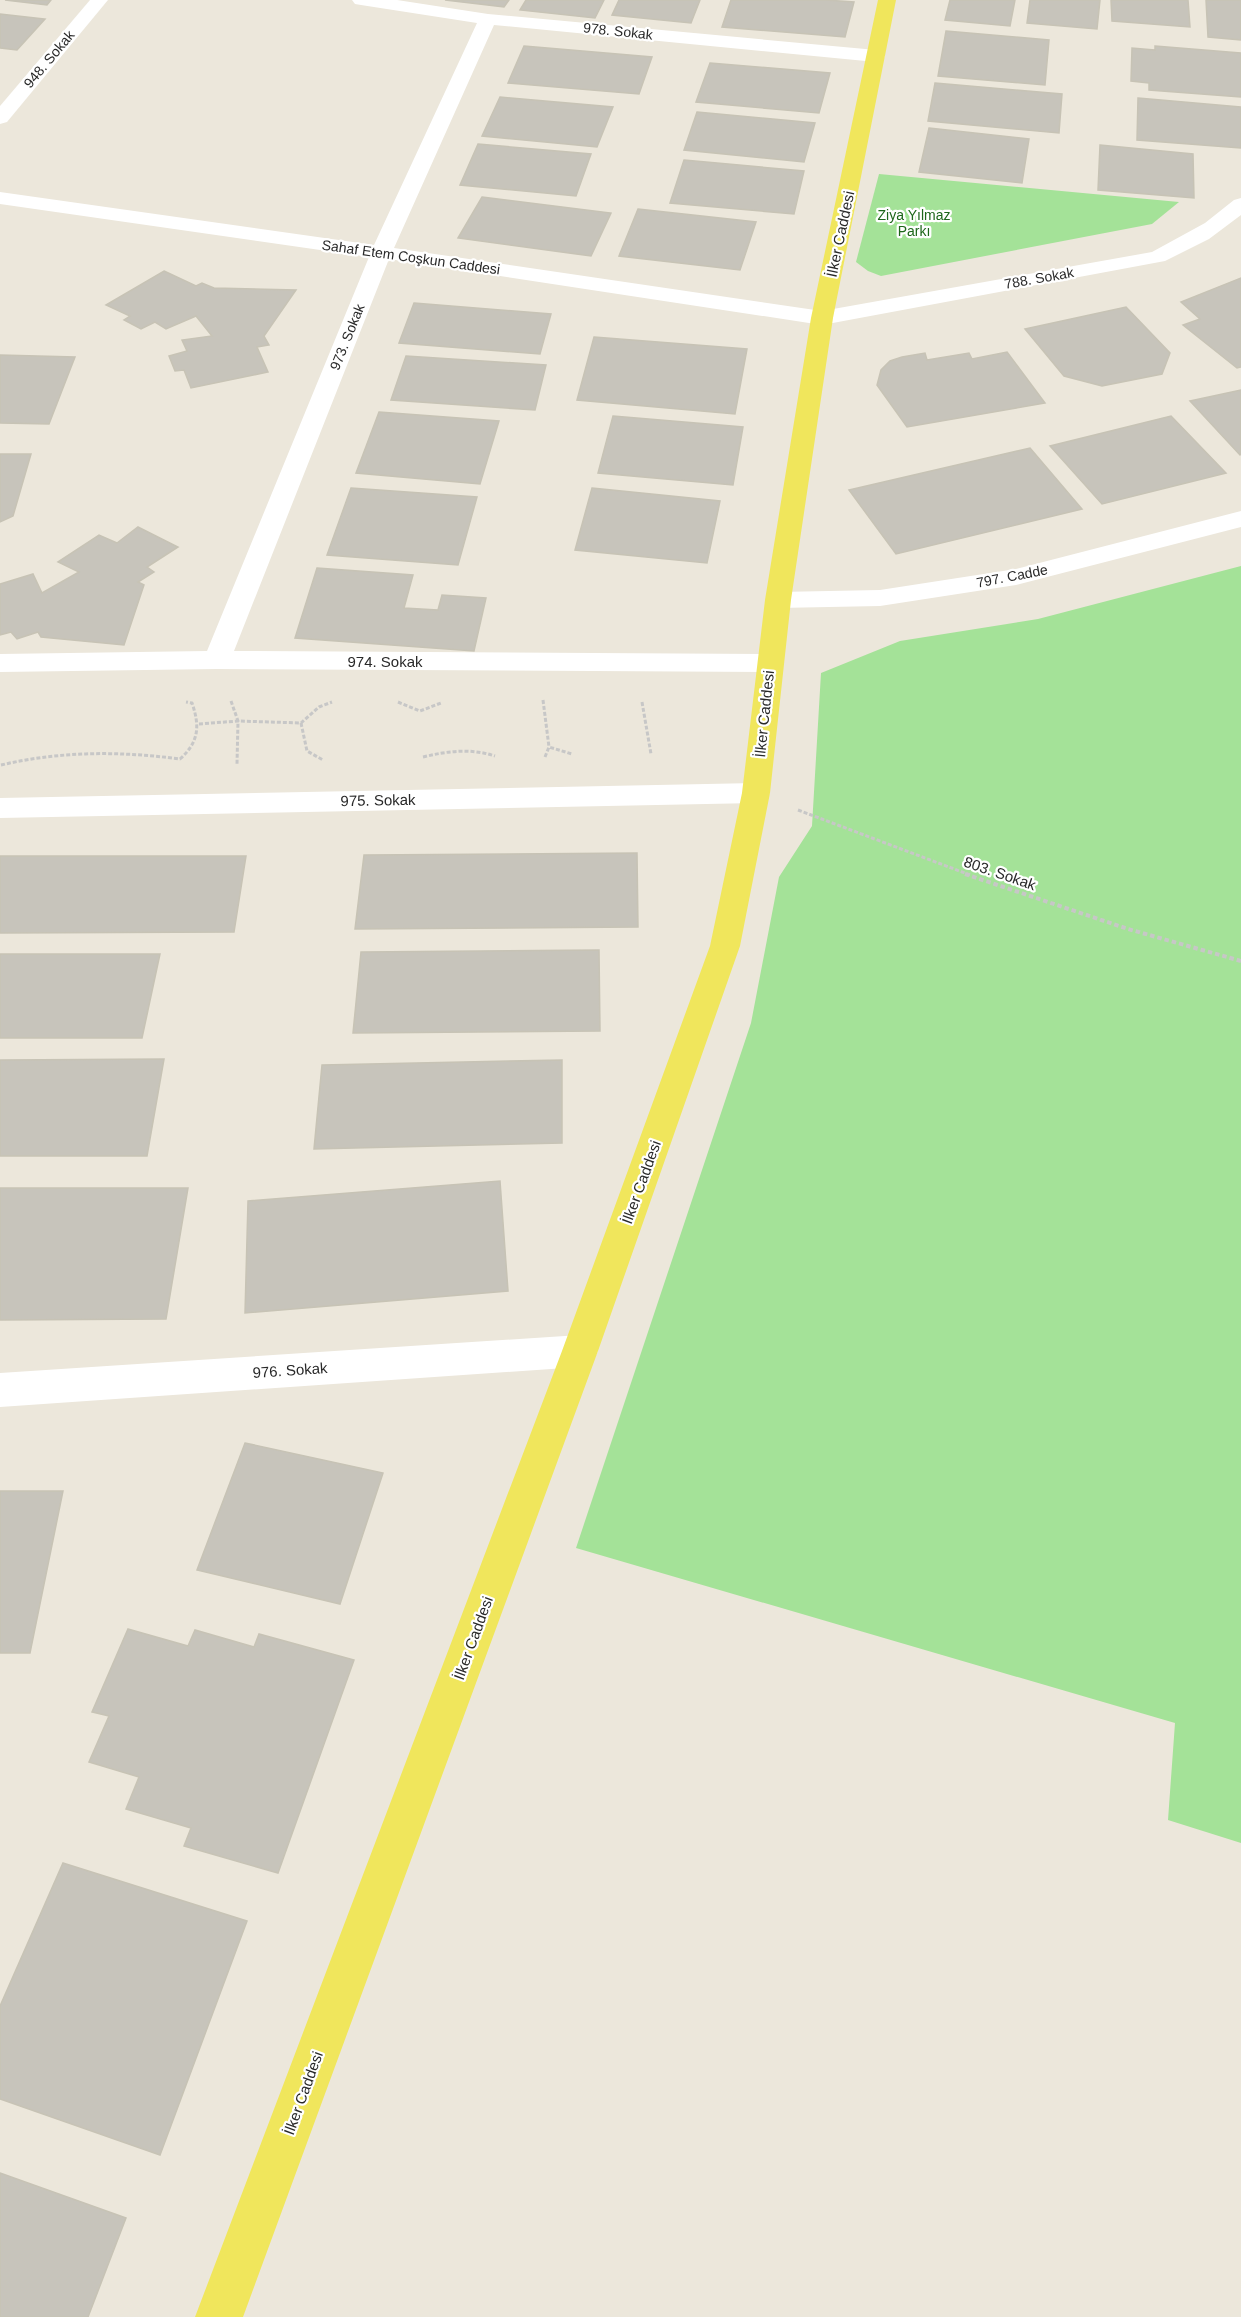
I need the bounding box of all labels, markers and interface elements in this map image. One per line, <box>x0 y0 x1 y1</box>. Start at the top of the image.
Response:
street label: 978. Sokak <box>582 19 655 43</box>
street label: 948. Sokak <box>20 26 78 91</box>
street label: İlker Caddesi <box>823 189 857 279</box>
park label: Ziya Yılmaz Parkı <box>878 207 950 239</box>
street label: Sahaf Etem Coşkun Caddesi <box>321 237 501 277</box>
street label: 788. Sokak <box>1003 264 1076 292</box>
street label: 973. Sokak <box>326 301 368 372</box>
street label: 797. Cadde <box>975 561 1049 591</box>
street label: 974. Sokak <box>347 653 423 670</box>
street label: İlker Caddesi <box>751 670 777 758</box>
street label: 975. Sokak <box>340 791 416 809</box>
street label: 803. Sokak <box>962 853 1039 893</box>
street label: İlker Caddesi <box>618 1138 664 1226</box>
street label: 976. Sokak <box>252 1359 329 1381</box>
street label: İlker Caddesi <box>450 1594 496 1682</box>
street label: İlker Caddesi <box>280 2049 326 2137</box>

